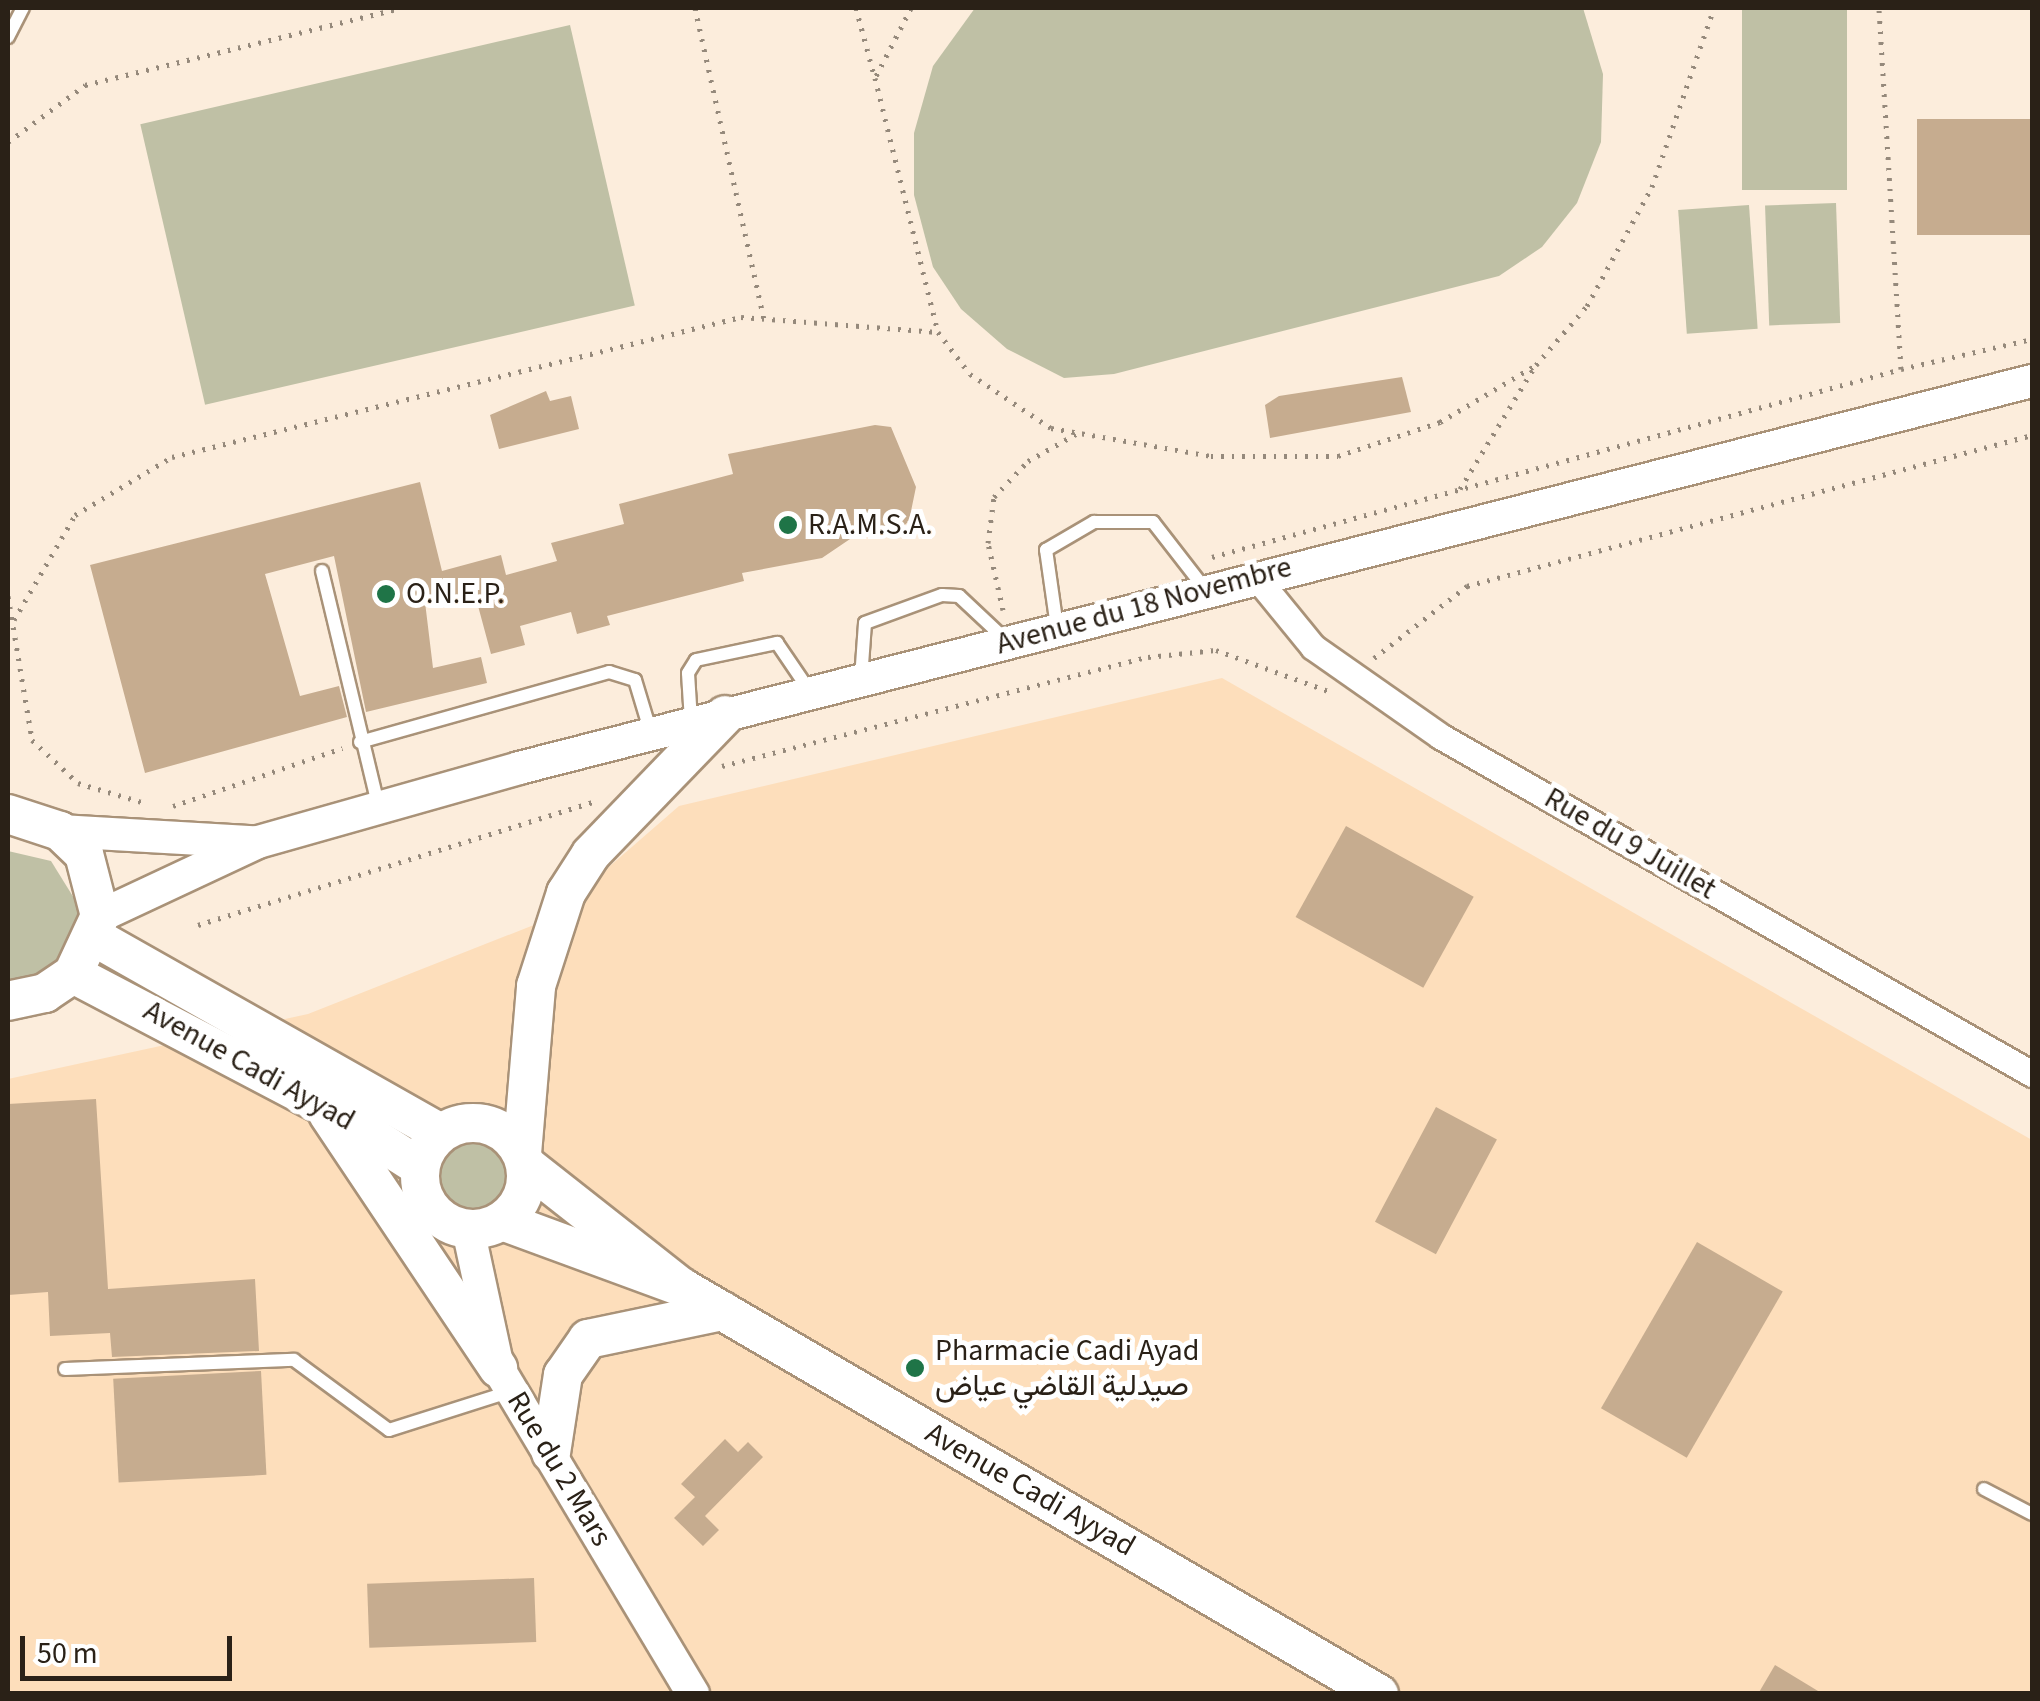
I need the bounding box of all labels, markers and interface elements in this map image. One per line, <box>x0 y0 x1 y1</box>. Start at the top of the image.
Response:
place label: R.A.M.S.A. <box>808 507 933 543</box>
marker: R.A.M.S.A. <box>777 514 799 536</box>
street label: Avenue du 18 Novembre <box>993 549 1295 663</box>
place label: O.N.E.P. <box>406 576 505 612</box>
marker: O.N.E.P. <box>375 583 397 605</box>
street label: Rue du 9 Juillet <box>1538 780 1722 908</box>
street label: Avenue Cadi Ayyad <box>137 993 361 1139</box>
place label: Pharmacie Cadi Ayad صيدلية القاضي عياض <box>935 1333 1199 1404</box>
marker: Pharmacie Cadi Ayad صيدلية القاضي عياض <box>904 1357 926 1379</box>
street label: Rue du 2 Mars <box>499 1385 619 1553</box>
street label: Avenue Cadi Ayyad <box>919 1415 1141 1565</box>
scale bar <box>25 1616 238 1678</box>
text: 50 m <box>37 1632 98 1675</box>

